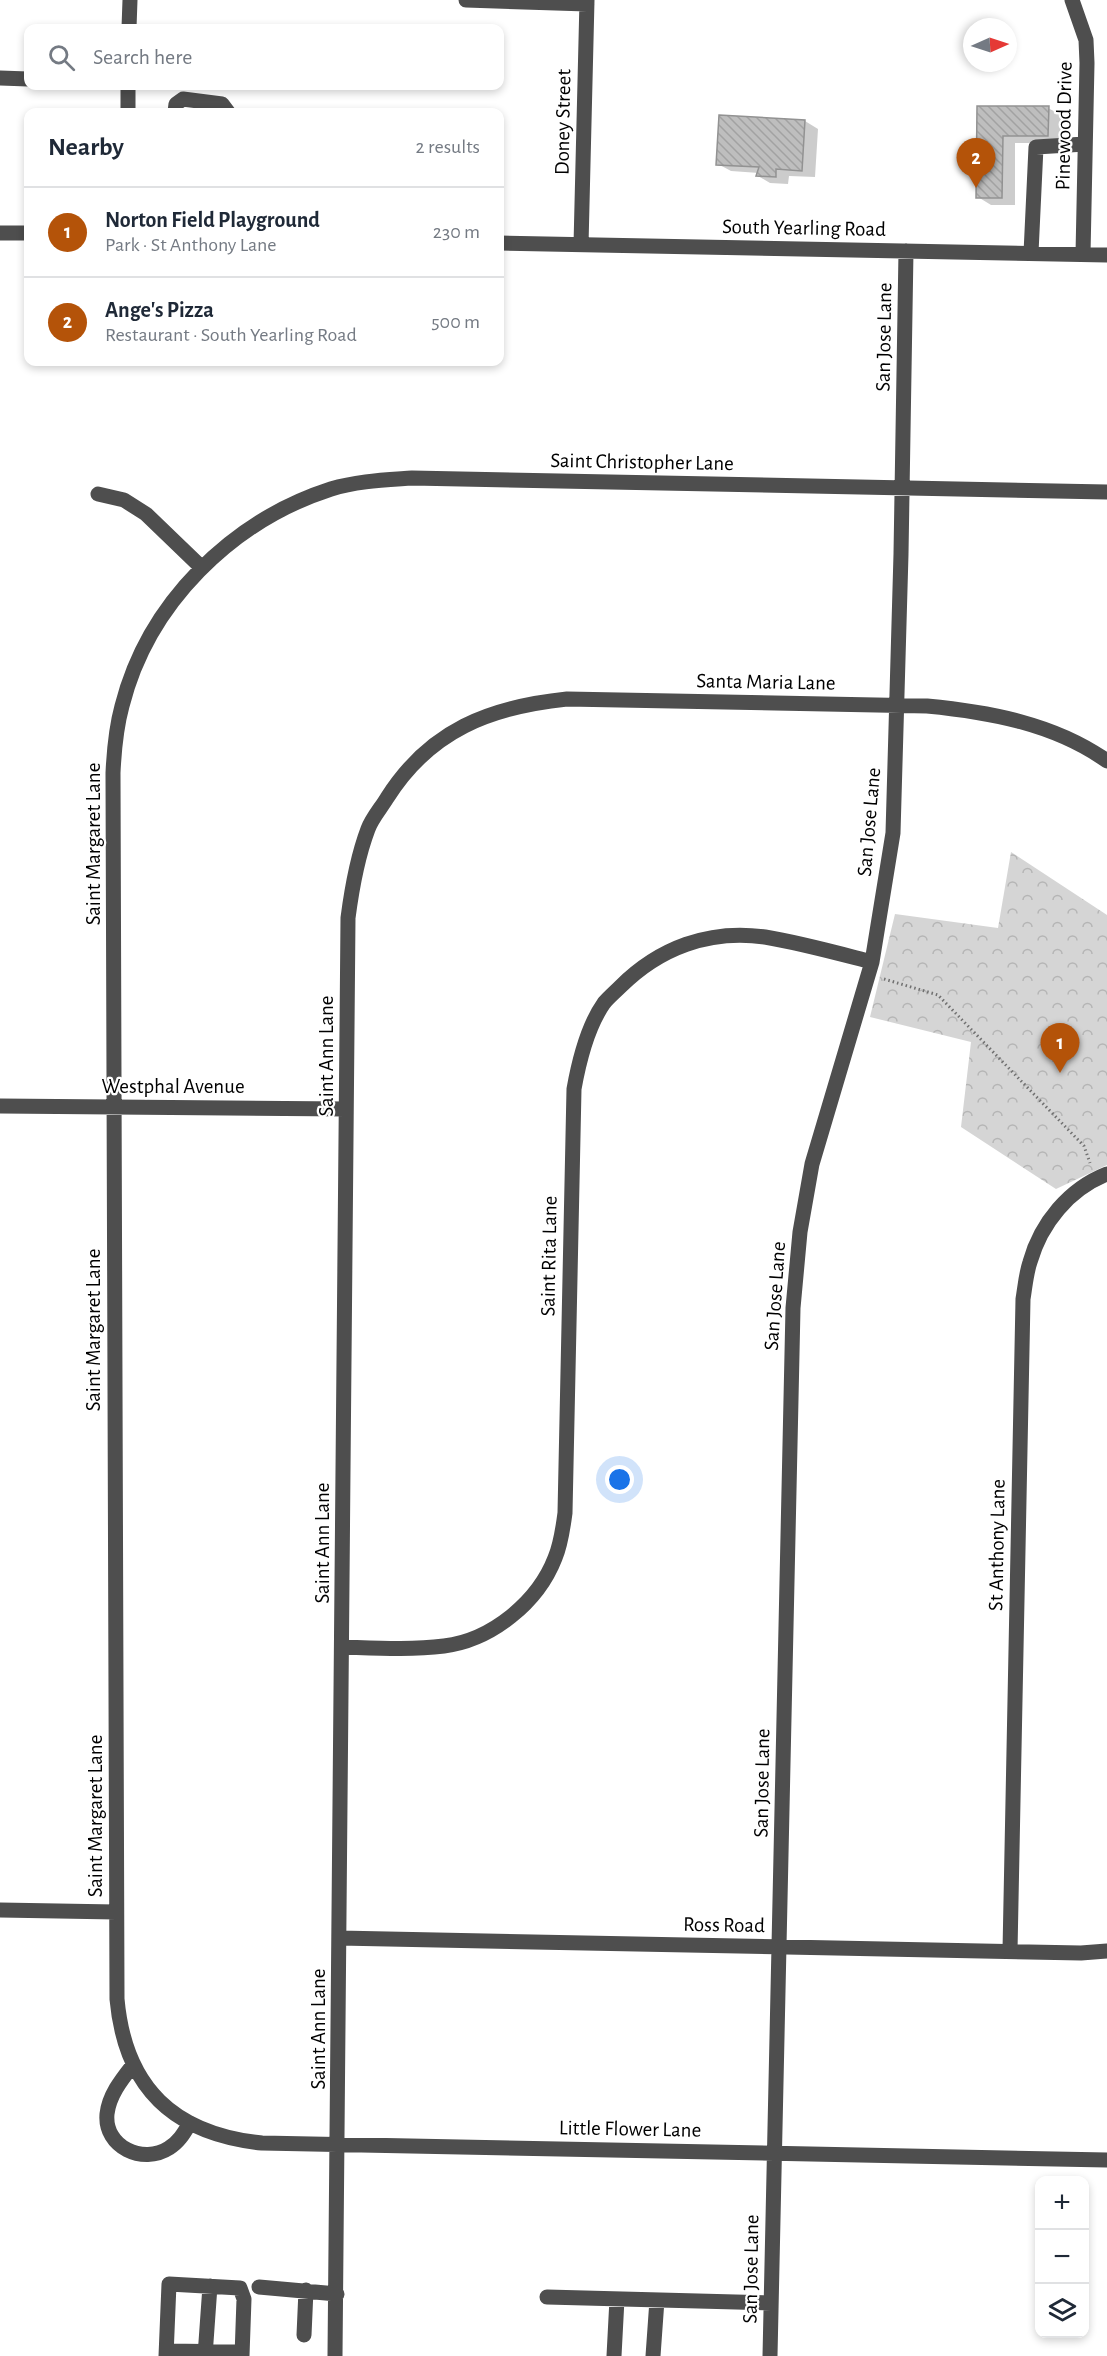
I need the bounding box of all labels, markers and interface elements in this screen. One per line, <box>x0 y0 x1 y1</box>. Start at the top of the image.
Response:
north arrow <box>963 18 1017 72</box>
search box <box>24 24 504 90</box>
icon: search <box>45 41 78 74</box>
text: Search here <box>93 46 192 68</box>
street label: Pinewood Drive <box>1052 61 1076 191</box>
street label: Doney Street <box>552 69 574 175</box>
text: Nearby <box>48 134 124 160</box>
text: 2 results <box>416 137 480 157</box>
pin: 2 <box>956 138 996 188</box>
text: Norton Field Playground <box>105 209 320 231</box>
street label: South Yearling Road <box>722 216 886 240</box>
text: 1 <box>64 222 71 242</box>
text: 230 m <box>433 222 480 242</box>
text: Park · St Anthony Lane <box>105 235 277 255</box>
street label: San Jose Lane <box>873 282 895 392</box>
text: Ange's Pizza <box>105 299 214 321</box>
text: 2 <box>63 312 72 332</box>
text: 500 m <box>431 312 480 332</box>
text: Restaurant · South Yearling Road <box>105 325 357 345</box>
street label: Saint Christopher Lane <box>550 450 734 474</box>
street label: Santa Maria Lane <box>696 670 836 694</box>
street label: Saint Margaret Lane <box>83 763 104 925</box>
street label: San Jose Lane <box>854 767 884 877</box>
street label: Saint Ann Lane <box>316 996 337 1116</box>
pin: 1 <box>1040 1024 1080 1073</box>
street label: Westphal Avenue <box>101 1076 245 1097</box>
street label: Saint Rita Lane <box>537 1196 561 1316</box>
street label: San Jose Lane <box>761 1241 789 1351</box>
street label: Saint Margaret Lane <box>83 1249 104 1411</box>
your location <box>605 1465 634 1494</box>
street label: St Anthony Lane <box>985 1479 1009 1611</box>
street label: Saint Ann Lane <box>312 1483 333 1603</box>
street label: San Jose Lane <box>751 1728 773 1838</box>
street label: Saint Margaret Lane <box>85 1735 106 1897</box>
street label: Ross Road <box>683 1914 765 1936</box>
street label: Saint Ann Lane <box>308 1969 329 2089</box>
street label: Little Flower Lane <box>559 2117 701 2141</box>
map controls <box>1035 2176 1089 2338</box>
button: + <box>1035 2176 1089 2230</box>
street label: San Jose Lane <box>740 2214 762 2324</box>
button: − <box>1035 2230 1089 2284</box>
button: layers <box>1035 2284 1089 2338</box>

